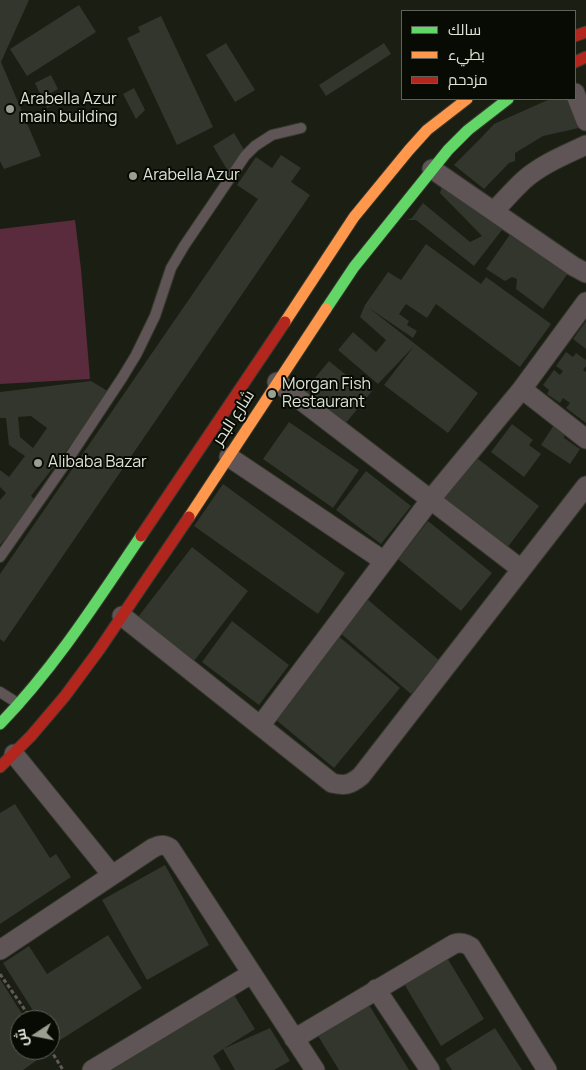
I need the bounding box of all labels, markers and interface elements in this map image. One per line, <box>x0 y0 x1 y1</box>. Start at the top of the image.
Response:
legend <box>401 10 576 100</box>
text: سالك <box>448 19 481 40</box>
text: بطيء <box>448 44 485 65</box>
text: مزدحم <box>448 69 488 90</box>
place label: Arabella Azur main building <box>20 90 118 128</box>
marker: Arabella Azur main building <box>4 103 16 115</box>
place label: Arabella Azur <box>143 166 240 186</box>
marker: Arabella Azur <box>127 170 139 182</box>
place label: Morgan Fish Restaurant <box>282 375 371 413</box>
street label: شارع البحر <box>209 387 259 449</box>
marker: Morgan Fish Restaurant <box>266 388 278 400</box>
place label: Alibaba Bazar <box>48 453 147 473</box>
marker: Alibaba Bazar <box>32 457 44 469</box>
north arrow <box>10 1010 60 1060</box>
text: ش <box>10 1027 32 1048</box>

